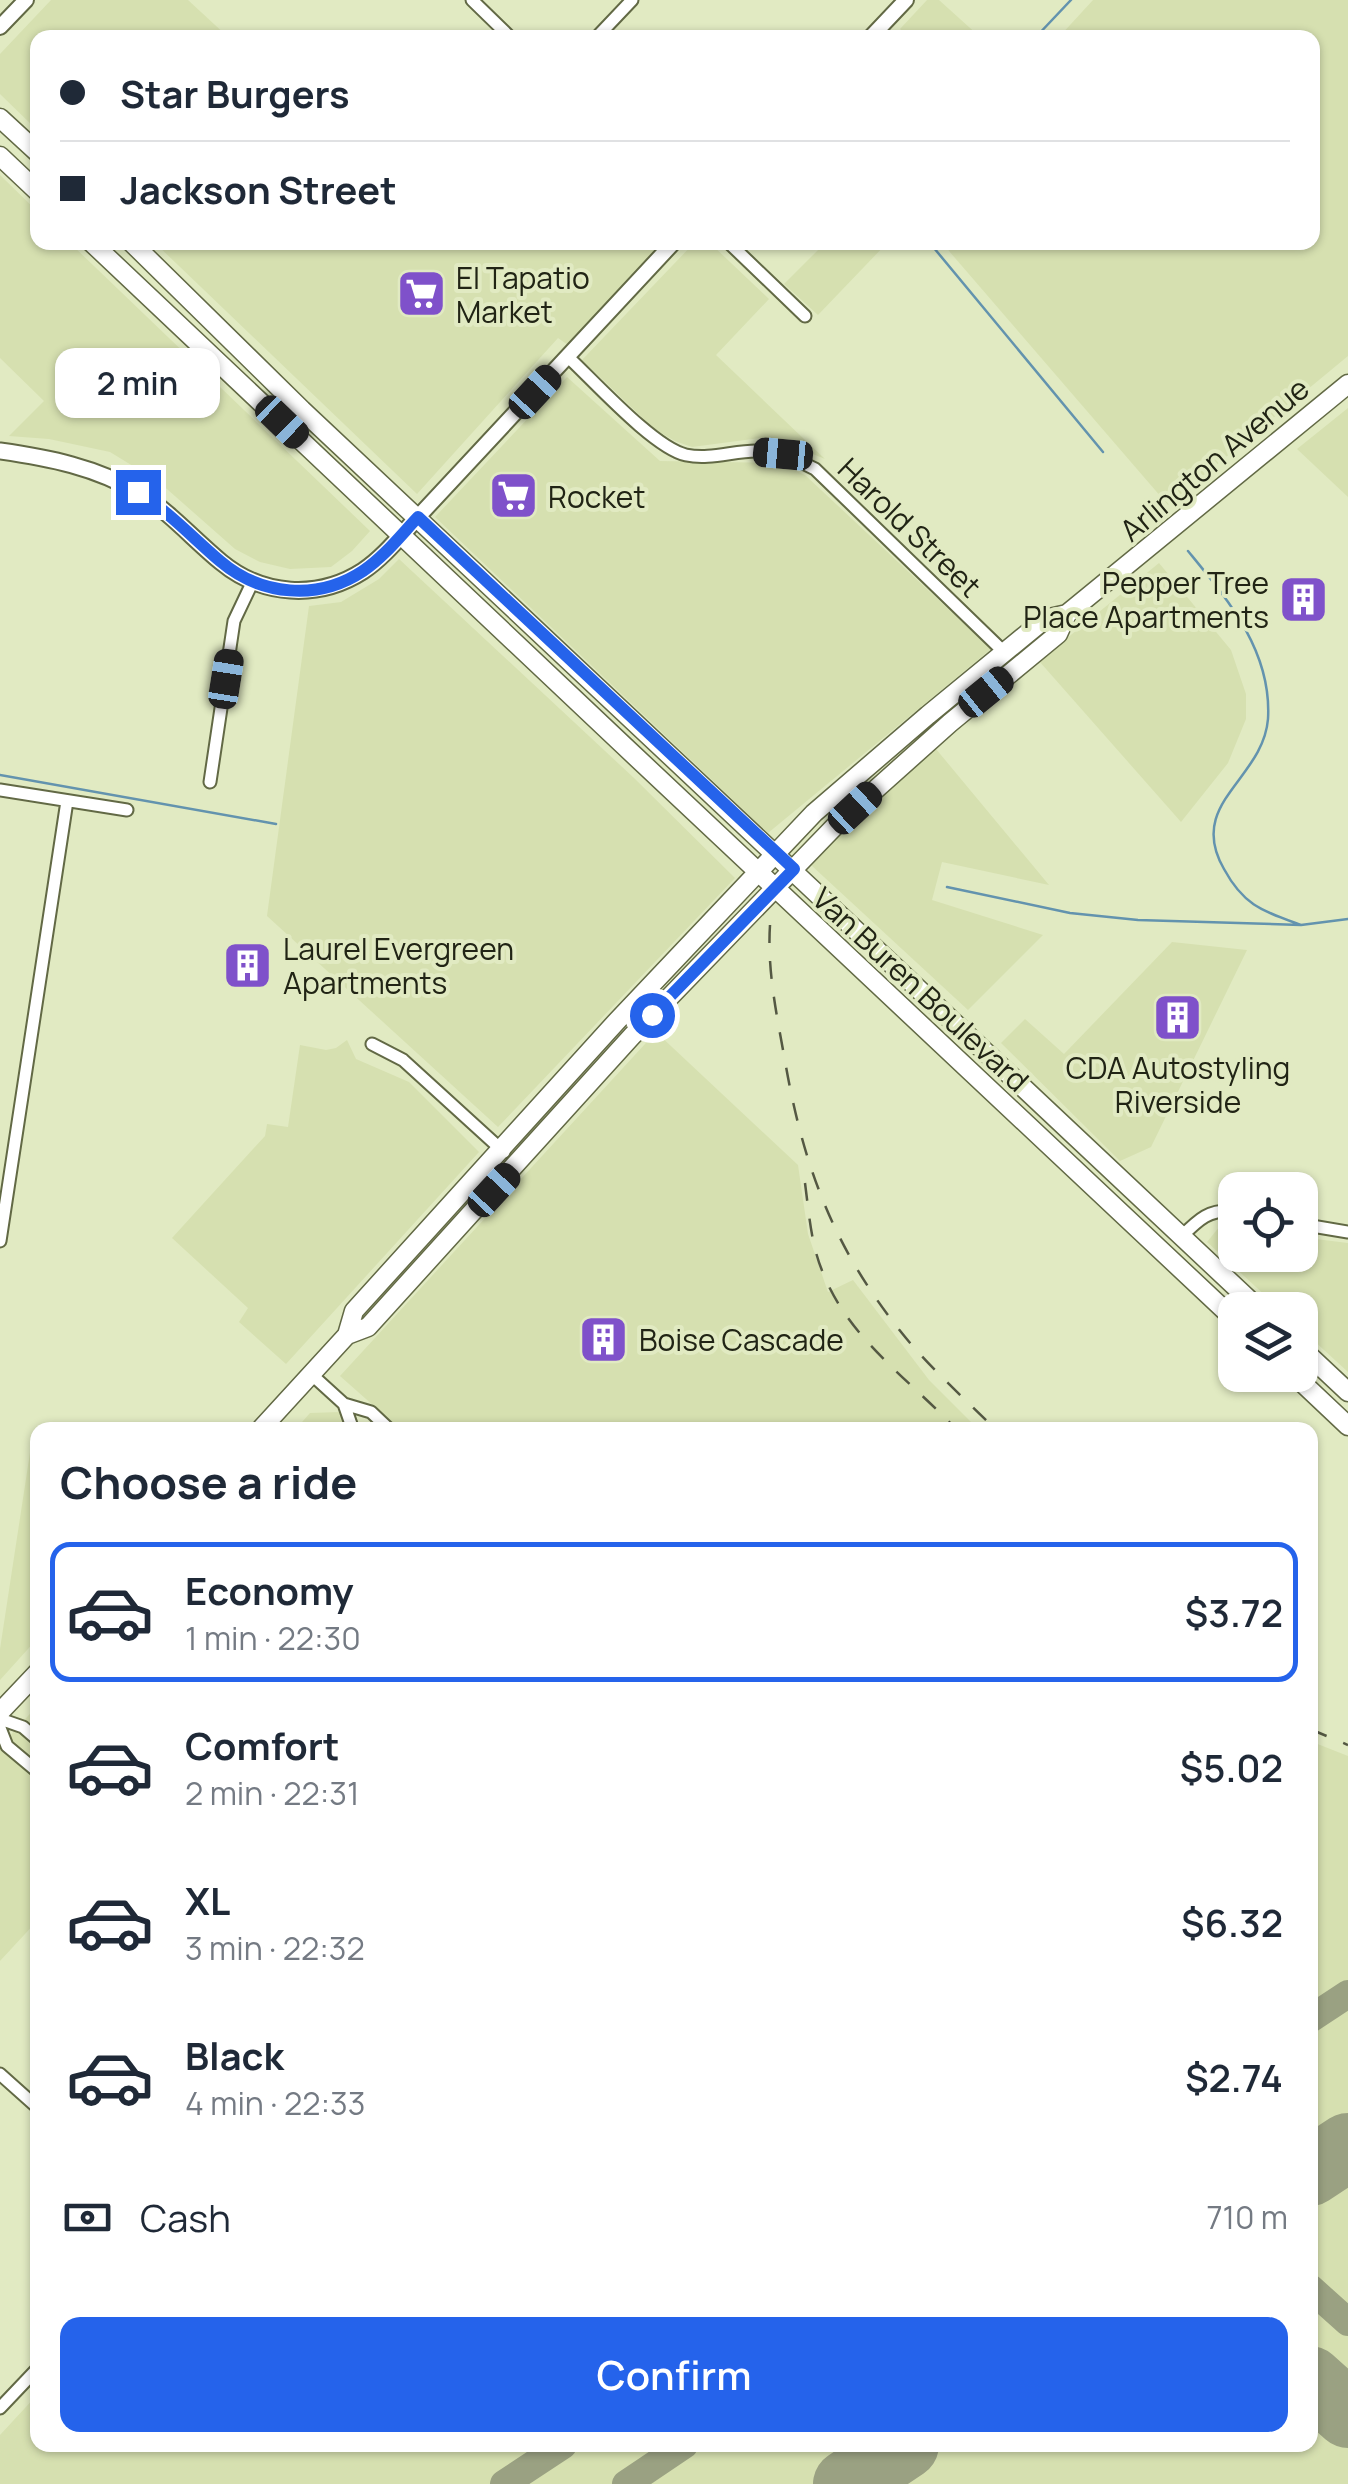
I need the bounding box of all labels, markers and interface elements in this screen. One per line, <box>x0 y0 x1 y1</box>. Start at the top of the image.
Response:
text: Star Burgers <box>120 67 350 119</box>
text: Jackson Street <box>120 163 397 215</box>
place label: El Tapatio Market <box>456 257 590 332</box>
supermarket icon: El Tapatio Market <box>395 268 447 320</box>
callout: 2 min <box>56 347 220 417</box>
car <box>504 360 566 424</box>
text: 2 min <box>97 361 178 405</box>
street label: Arlington Avenue <box>1111 368 1317 550</box>
car <box>250 390 314 454</box>
car <box>752 436 814 472</box>
street label: Harold Street <box>829 448 991 606</box>
route end <box>116 470 161 515</box>
supermarket icon: Rocket <box>487 470 539 522</box>
place label: Rocket <box>548 476 645 517</box>
place label: Pepper Tree Place Apartments <box>1023 562 1269 637</box>
building icon: Pepper Tree Place Apartments <box>1278 573 1330 625</box>
car <box>206 647 246 711</box>
car <box>953 661 1019 723</box>
car <box>823 777 887 839</box>
street label: Van Buren Boulevard <box>804 878 1038 1100</box>
place label: Laurel Evergreen Apartments <box>283 928 514 1003</box>
building icon: Laurel Evergreen Apartments <box>222 939 274 991</box>
building icon: CDA Autostyling Riverside <box>1152 992 1204 1044</box>
route start <box>630 993 675 1038</box>
place label: CDA Autostyling Riverside <box>1066 1047 1290 1122</box>
car <box>463 1158 525 1222</box>
map controls <box>1218 1172 1318 1392</box>
button: locate <box>1218 1172 1318 1272</box>
button: layers <box>1218 1292 1318 1392</box>
building icon: Boise Cascade <box>578 1313 630 1365</box>
place label: Boise Cascade <box>639 1319 844 1360</box>
text: Choose a ride <box>60 1451 357 1513</box>
text: Economy <box>185 1564 354 1616</box>
icon: car <box>65 1567 155 1657</box>
text: $3.72 <box>1185 1586 1283 1638</box>
text: 1 min · 22:30 <box>185 1616 361 1660</box>
text: Comfort <box>185 1719 339 1771</box>
icon: car <box>65 1722 155 1812</box>
text: $5.02 <box>1180 1741 1283 1793</box>
text: 2 min · 22:31 <box>185 1771 360 1815</box>
text: XL <box>185 1874 230 1926</box>
icon: car <box>65 1877 155 1967</box>
text: $6.32 <box>1181 1896 1283 1948</box>
text: 3 min · 22:32 <box>185 1926 365 1970</box>
text: Black <box>185 2029 284 2081</box>
icon: car <box>65 2032 155 2122</box>
text: $2.74 <box>1185 2051 1283 2103</box>
text: 4 min · 22:33 <box>185 2081 365 2125</box>
icon: cash <box>60 2190 115 2245</box>
text: Cash <box>140 2191 231 2243</box>
text: 710 m <box>1206 2195 1288 2239</box>
button: Confirm <box>60 2317 1288 2432</box>

